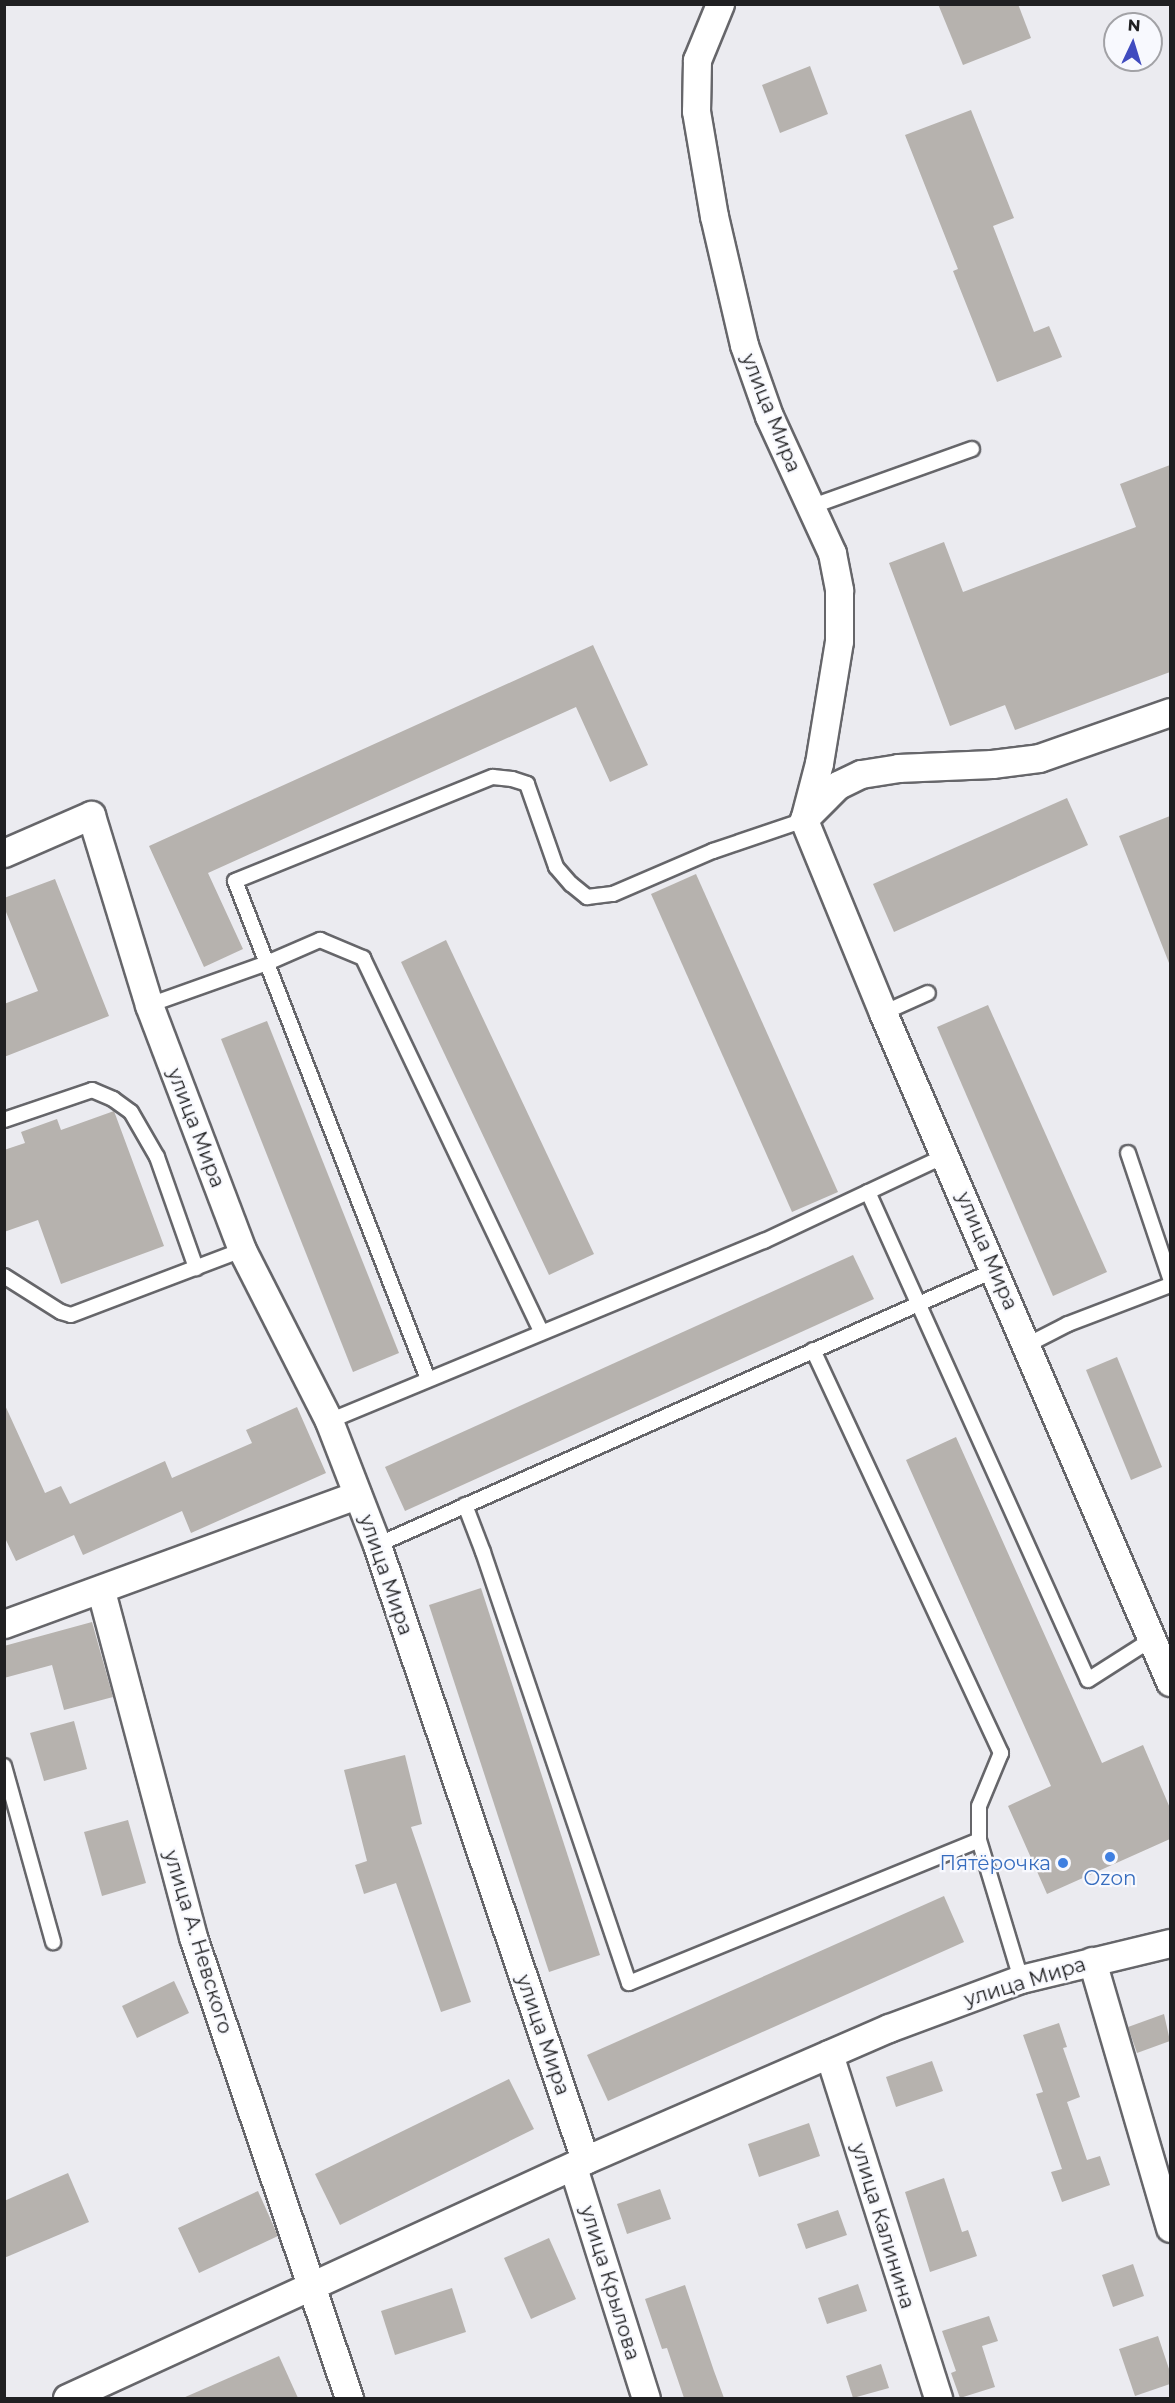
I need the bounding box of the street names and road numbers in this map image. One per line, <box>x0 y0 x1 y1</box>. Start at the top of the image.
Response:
street label: улица Мира <box>736 350 806 476</box>
street label: улица Мира <box>162 1065 230 1191</box>
street label: улица Мира <box>951 1188 1023 1314</box>
street label: улица Мира <box>354 1512 418 1638</box>
street label: улица А. Невского <box>159 1847 237 2037</box>
street label: улица Мира <box>961 1952 1089 2012</box>
street label: улица Мира <box>511 1972 575 2098</box>
street label: улица Калинина <box>846 2140 920 2312</box>
street label: улица Крылова <box>575 2203 645 2363</box>

